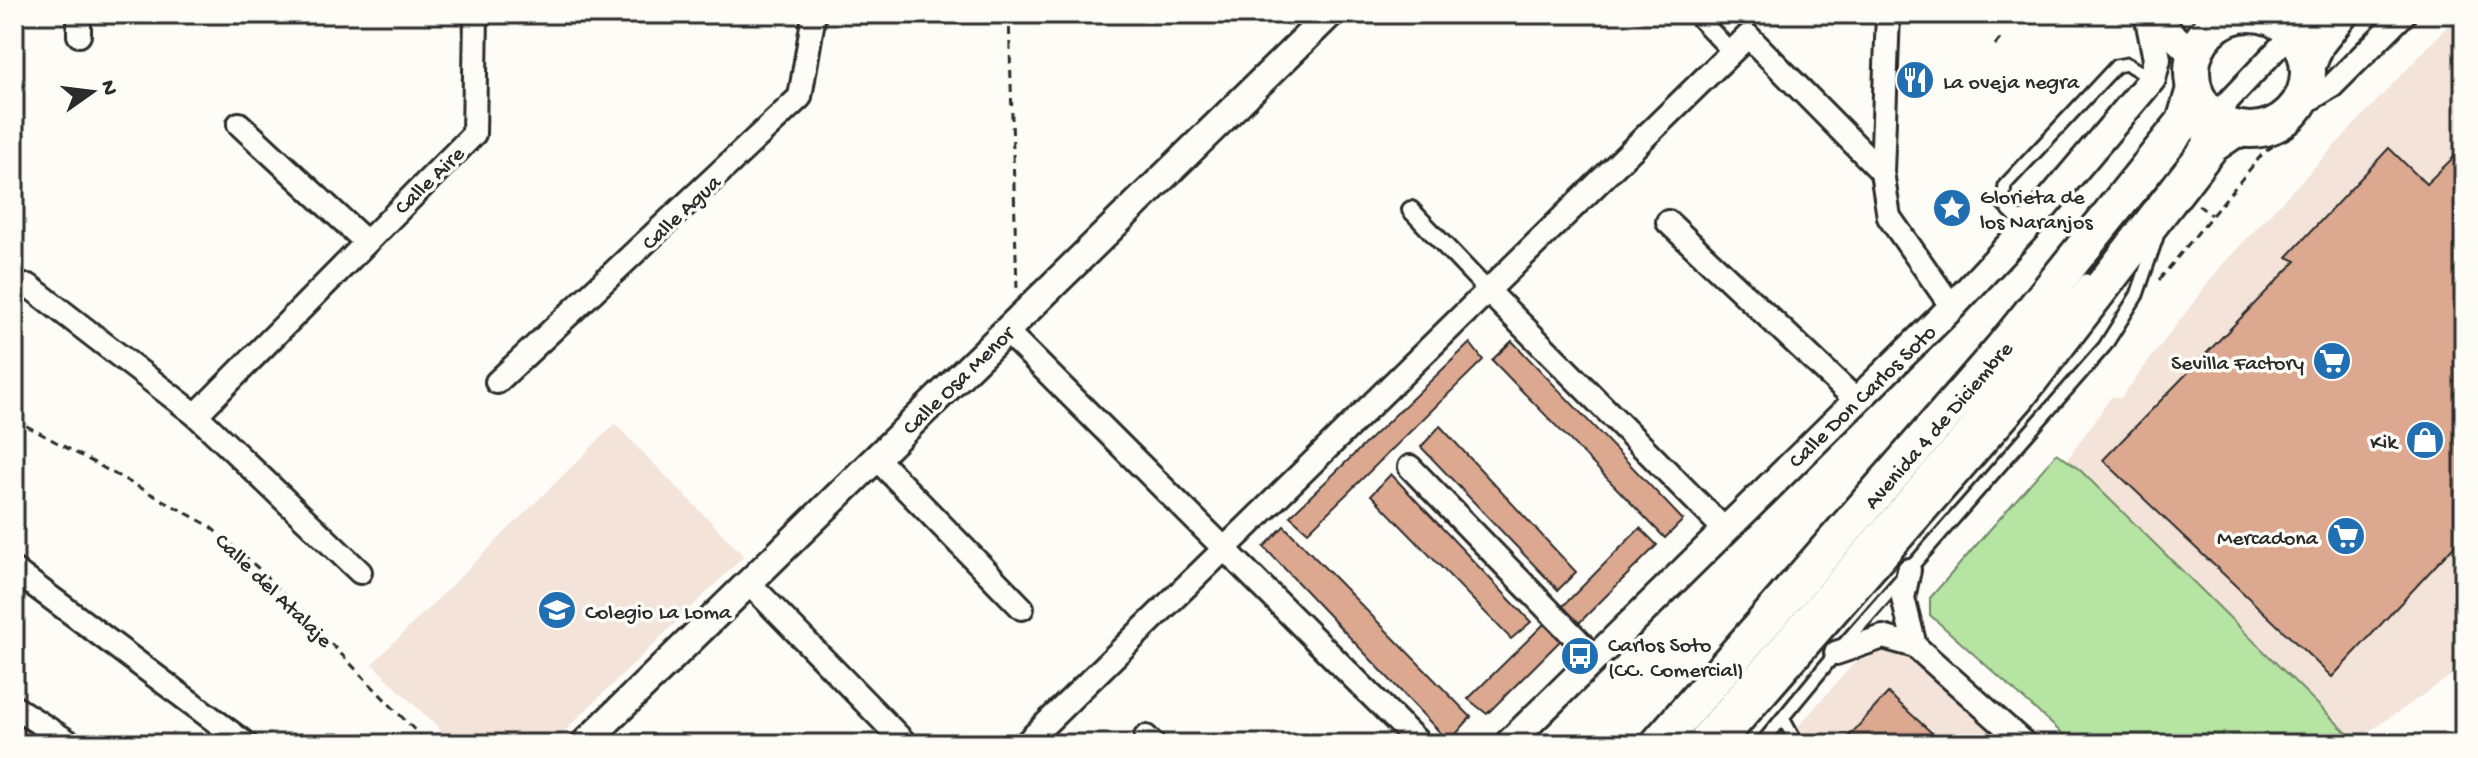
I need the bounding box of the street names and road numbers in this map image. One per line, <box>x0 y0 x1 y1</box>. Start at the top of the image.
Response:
street label: Calle Aire <box>390 142 472 222</box>
street label: Calle Agua <box>638 170 728 257</box>
street label: Calle Osa Menor <box>898 320 1023 442</box>
street label: Calle Don Carlos Soto <box>1784 321 1943 475</box>
street label: Avenida 4 de Diciembre <box>1860 337 2020 516</box>
street label: Calle del Atalaje <box>208 529 337 655</box>

